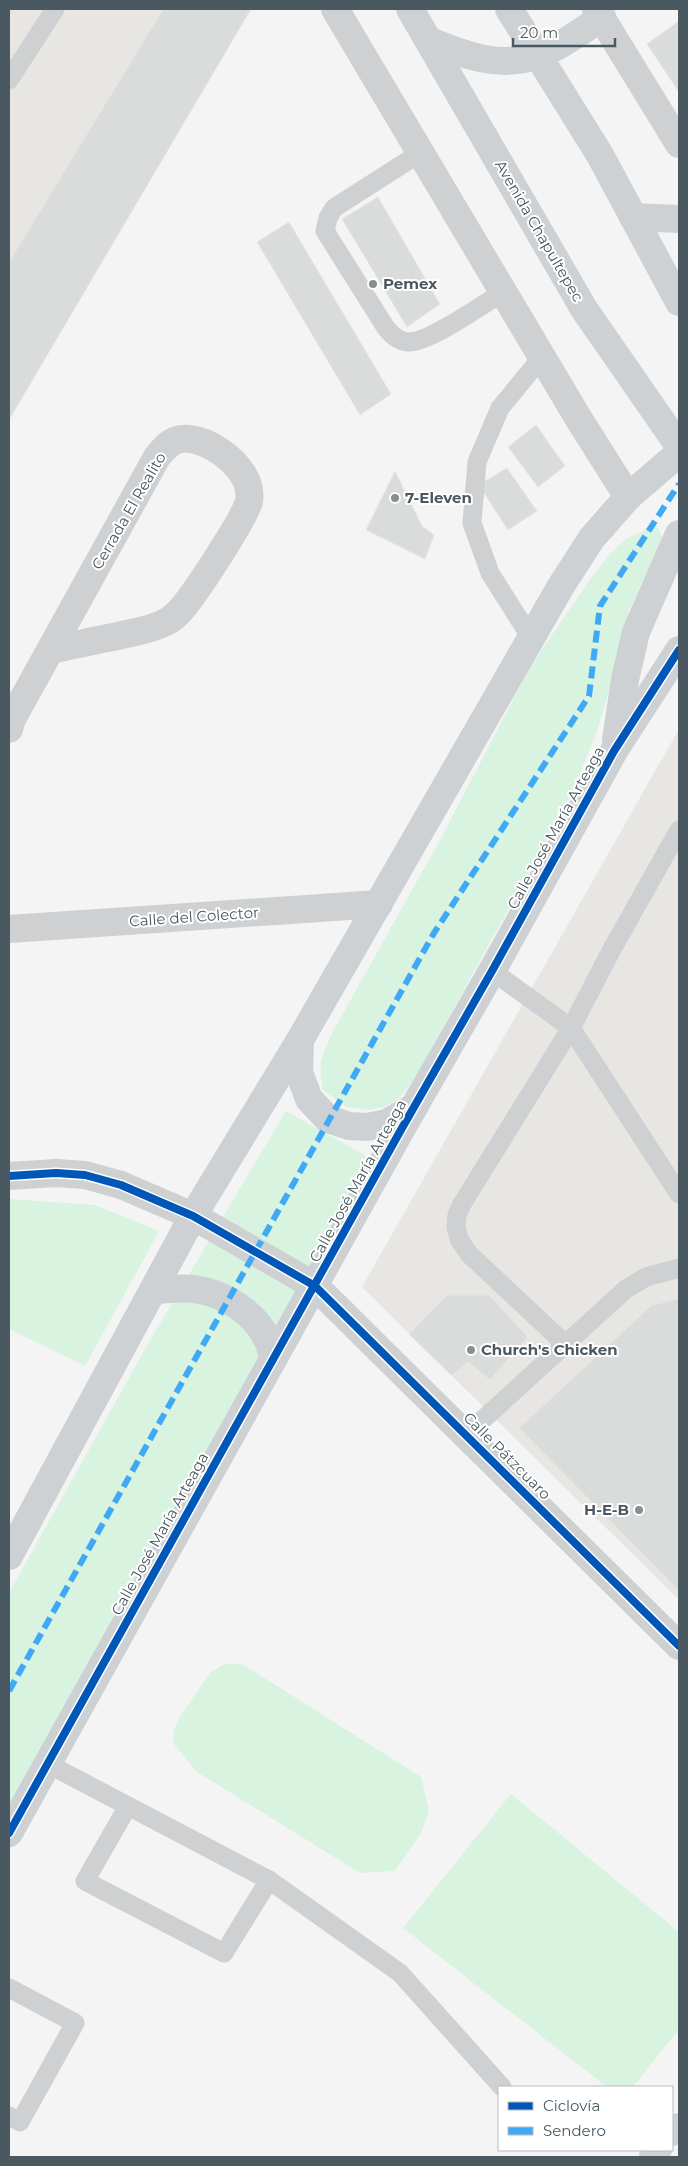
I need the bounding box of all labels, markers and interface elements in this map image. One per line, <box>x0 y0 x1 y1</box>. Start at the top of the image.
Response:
scale bar <box>513 15 616 47</box>
text: 20 m <box>520 23 558 42</box>
street label: Avenida Chapultepec <box>491 156 588 305</box>
place label: Pemex <box>383 274 437 293</box>
marker: Pemex <box>367 278 379 290</box>
street label: Cerrada El Realito <box>87 449 170 573</box>
place label: 7-Eleven <box>405 488 472 507</box>
marker: 7-Eleven <box>389 492 401 504</box>
street label: Calle José María Arteaga <box>503 743 608 912</box>
street label: Calle del Colector <box>128 902 260 931</box>
street label: Calle José María Arteaga <box>305 1096 410 1265</box>
place label: Church's Chicken <box>481 1340 618 1359</box>
marker: Church's Chicken <box>465 1344 477 1356</box>
street label: Calle Pátzcuaro <box>460 1408 555 1503</box>
street label: Calle José María Arteaga <box>107 1449 212 1618</box>
place label: H-E-B <box>584 1500 629 1519</box>
marker: H-E-B <box>633 1504 645 1516</box>
legend <box>498 2086 673 2151</box>
text: Ciclovía <box>543 2096 600 2115</box>
text: Sendero <box>543 2121 606 2140</box>

